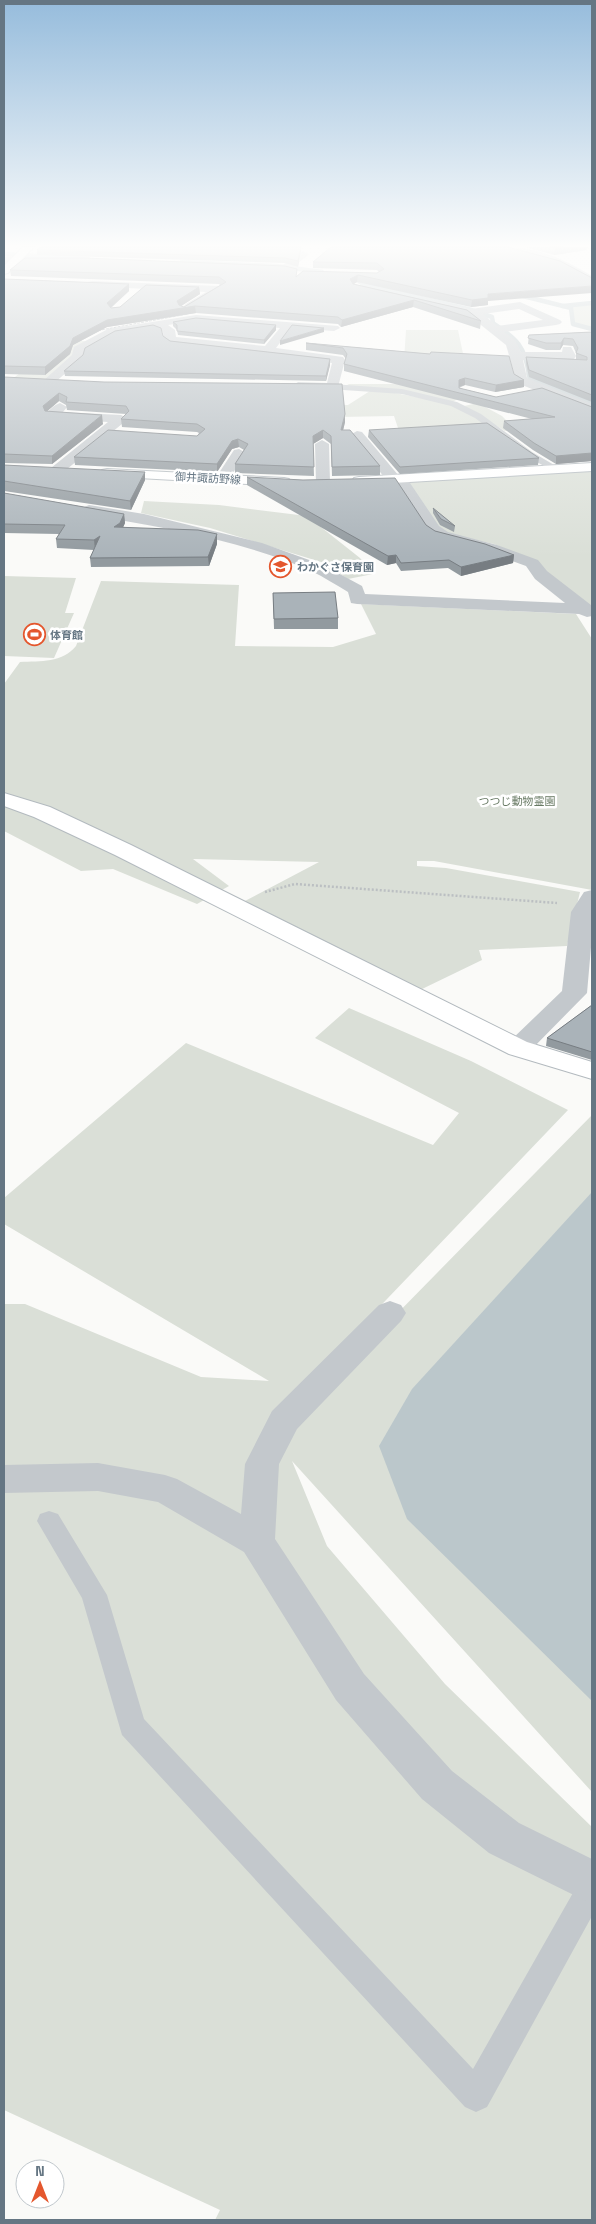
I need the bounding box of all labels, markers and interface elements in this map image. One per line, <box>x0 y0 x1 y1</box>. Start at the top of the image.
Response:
street label: 御井諏訪野線 <box>174 469 241 487</box>
school or university icon: わかぐさ保育園 <box>269 555 293 579</box>
place label: わかぐさ保育園 <box>297 560 374 574</box>
sports icon: 体育館 <box>22 623 46 647</box>
place label: 体育館 <box>50 628 83 642</box>
park label: つつじ動物霊園 <box>479 794 556 808</box>
north arrow <box>15 2159 65 2209</box>
text: N <box>35 2162 45 2180</box>

